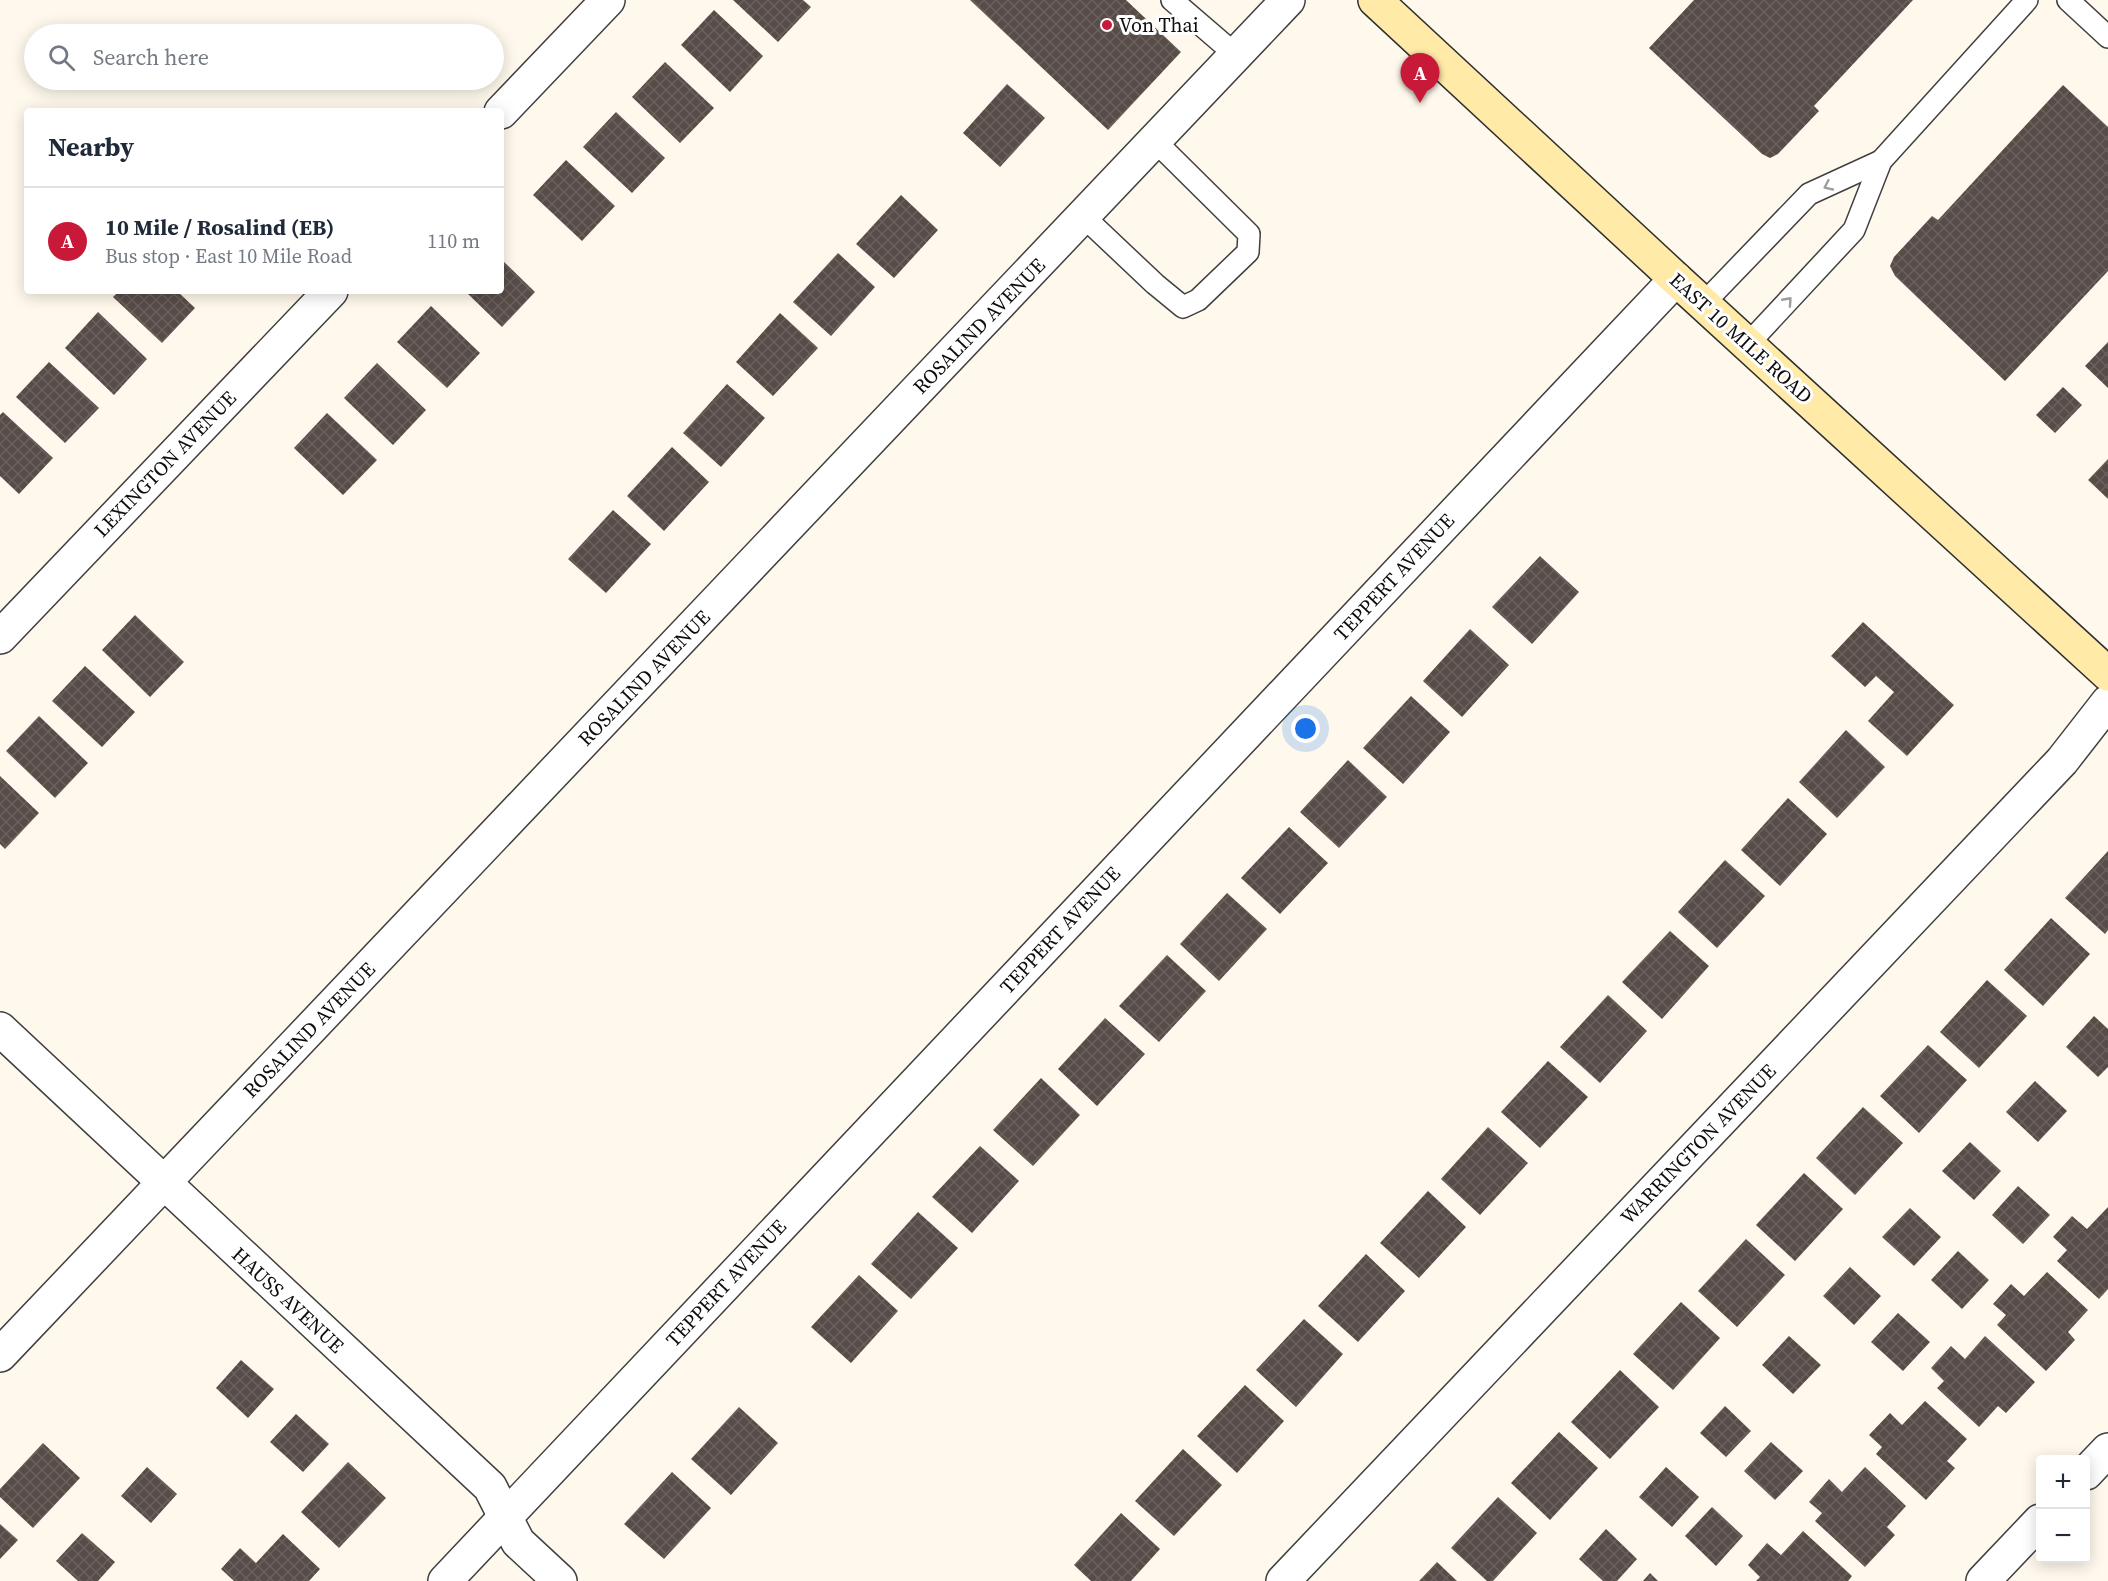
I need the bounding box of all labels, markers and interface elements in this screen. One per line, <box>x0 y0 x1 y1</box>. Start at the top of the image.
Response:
place label: Von Thai <box>1119 11 1199 39</box>
marker: Von Thai <box>1100 18 1114 32</box>
search box <box>24 24 504 90</box>
icon: search <box>45 41 78 74</box>
text: Search here <box>93 42 209 72</box>
pin: A <box>1400 54 1440 103</box>
text: Nearby <box>48 129 134 165</box>
one-way arrow <box>1824 178 1835 190</box>
text: 10 Mile / Rosalind (EB) <box>105 212 334 242</box>
text: A <box>61 227 74 255</box>
text: 110 m <box>427 227 480 255</box>
text: Bus stop · East 10 Mile Road <box>105 242 352 270</box>
street label: ROSALIND AVENUE <box>907 252 1051 400</box>
street label: EAST 10 MILE ROAD <box>1663 266 1819 410</box>
one-way arrow <box>1781 297 1792 308</box>
street label: LEXINGTON AVENUE <box>88 385 242 543</box>
street label: TEPPERT AVENUE <box>1327 507 1461 647</box>
street label: ROSALIND AVENUE <box>572 604 716 752</box>
your location <box>1291 714 1320 743</box>
street label: TEPPERT AVENUE <box>993 860 1127 1000</box>
street label: ROSALIND AVENUE <box>237 956 381 1104</box>
street label: WARRINGTON AVENUE <box>1614 1058 1782 1230</box>
street label: TEPPERT AVENUE <box>659 1213 793 1353</box>
street label: HAUSS AVENUE <box>226 1241 350 1359</box>
map controls <box>2036 1455 2090 1563</box>
button: + <box>2036 1455 2090 1509</box>
button: − <box>2036 1509 2090 1563</box>

